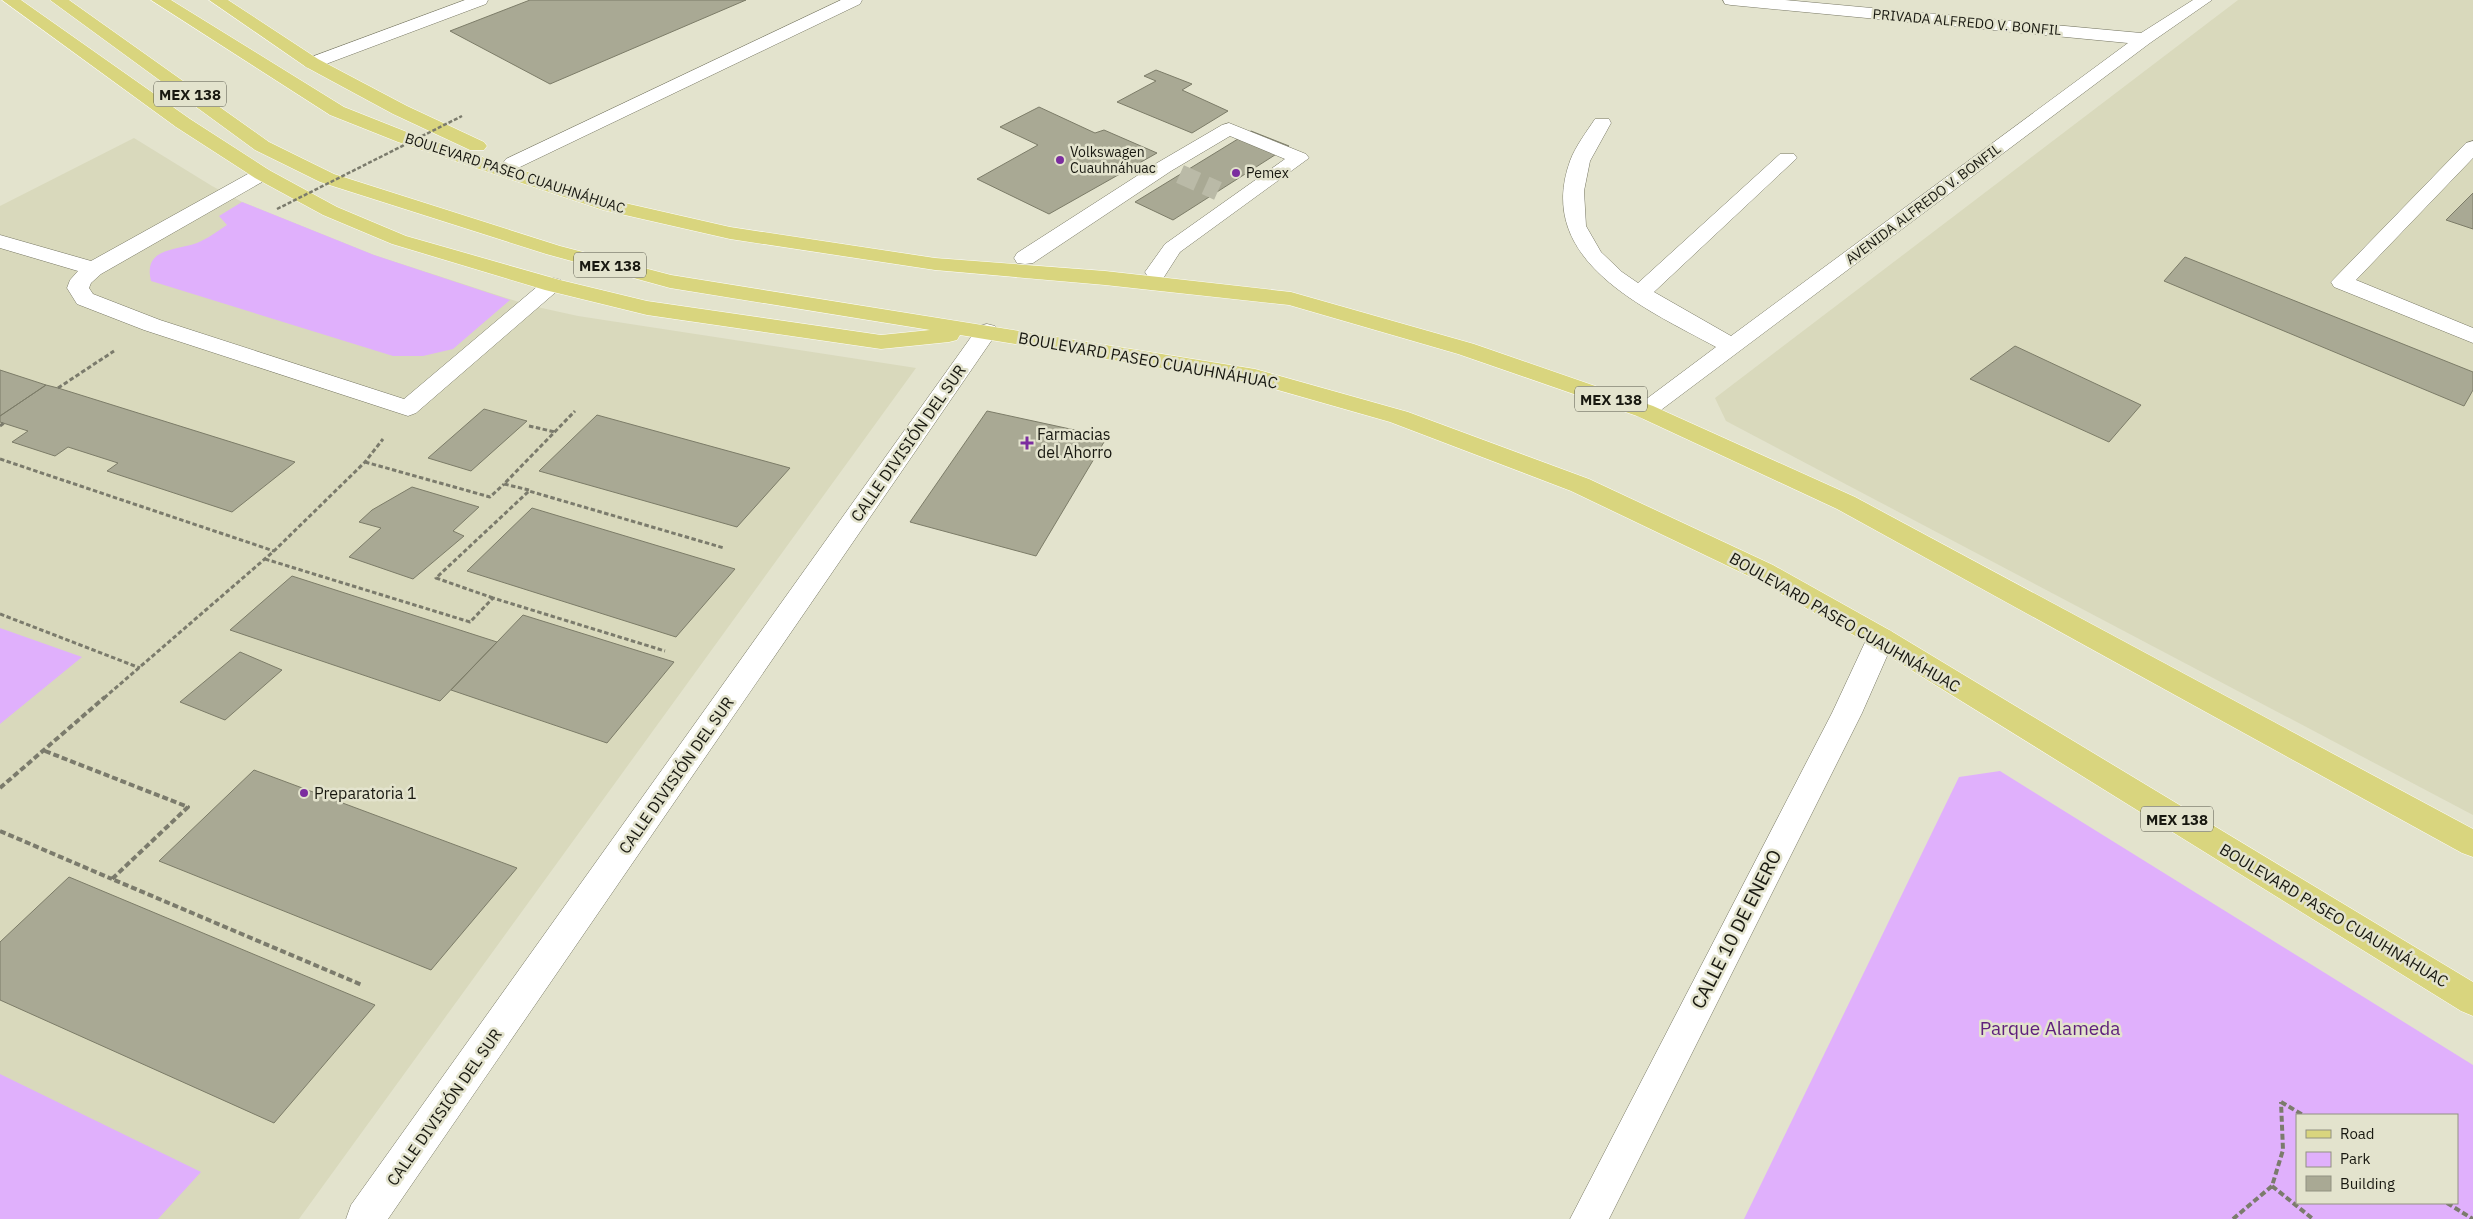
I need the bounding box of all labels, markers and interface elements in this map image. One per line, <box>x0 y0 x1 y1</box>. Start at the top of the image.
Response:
street label: PRIVADA ALFREDO V. BONFIL <box>1872 5 2062 39</box>
road number: MEX 138 <box>154 82 226 106</box>
street label: BOULEVARD PASEO CUAUHNÁHUAC <box>403 128 628 217</box>
street label: AVENIDA ALFREDO V. BONFIL <box>1842 140 2004 268</box>
place label: Volkswagen Cuauhnáhuac <box>1070 143 1156 177</box>
marker: Volkswagen Cuauhnáhuac <box>1054 154 1066 166</box>
place label: Pemex <box>1246 164 1289 182</box>
marker: Pemex <box>1230 167 1242 179</box>
road number: MEX 138 <box>574 252 646 278</box>
street label: BOULEVARD PASEO CUAUHNÁHUAC <box>1017 326 1280 393</box>
street label: CALLE DIVISIÓN DEL SUR <box>845 360 970 525</box>
road number: MEX 138 <box>1575 386 1647 412</box>
place label: Farmacias del Ahorro <box>1037 424 1112 462</box>
marker: Farmacias del Ahorro <box>1021 437 1033 449</box>
street label: BOULEVARD PASEO CUAUHNÁHUAC <box>1726 547 1964 696</box>
street label: CALLE DIVISIÓN DEL SUR <box>613 692 738 857</box>
place label: Preparatoria 1 <box>314 783 417 803</box>
marker: Preparatoria 1 <box>298 787 310 799</box>
road number: MEX 138 <box>2141 806 2213 832</box>
street label: BOULEVARD PASEO CUAUHNÁHUAC <box>2216 838 2452 991</box>
street label: CALLE 10 DE ENERO <box>1686 846 1786 1012</box>
park label: Parque Alameda <box>1980 1016 2120 1040</box>
street label: CALLE DIVISIÓN DEL SUR <box>381 1024 506 1189</box>
legend <box>2296 1114 2458 1204</box>
text: Road <box>2340 1124 2375 1143</box>
text: Park <box>2340 1149 2370 1168</box>
text: Building <box>2340 1174 2395 1193</box>

